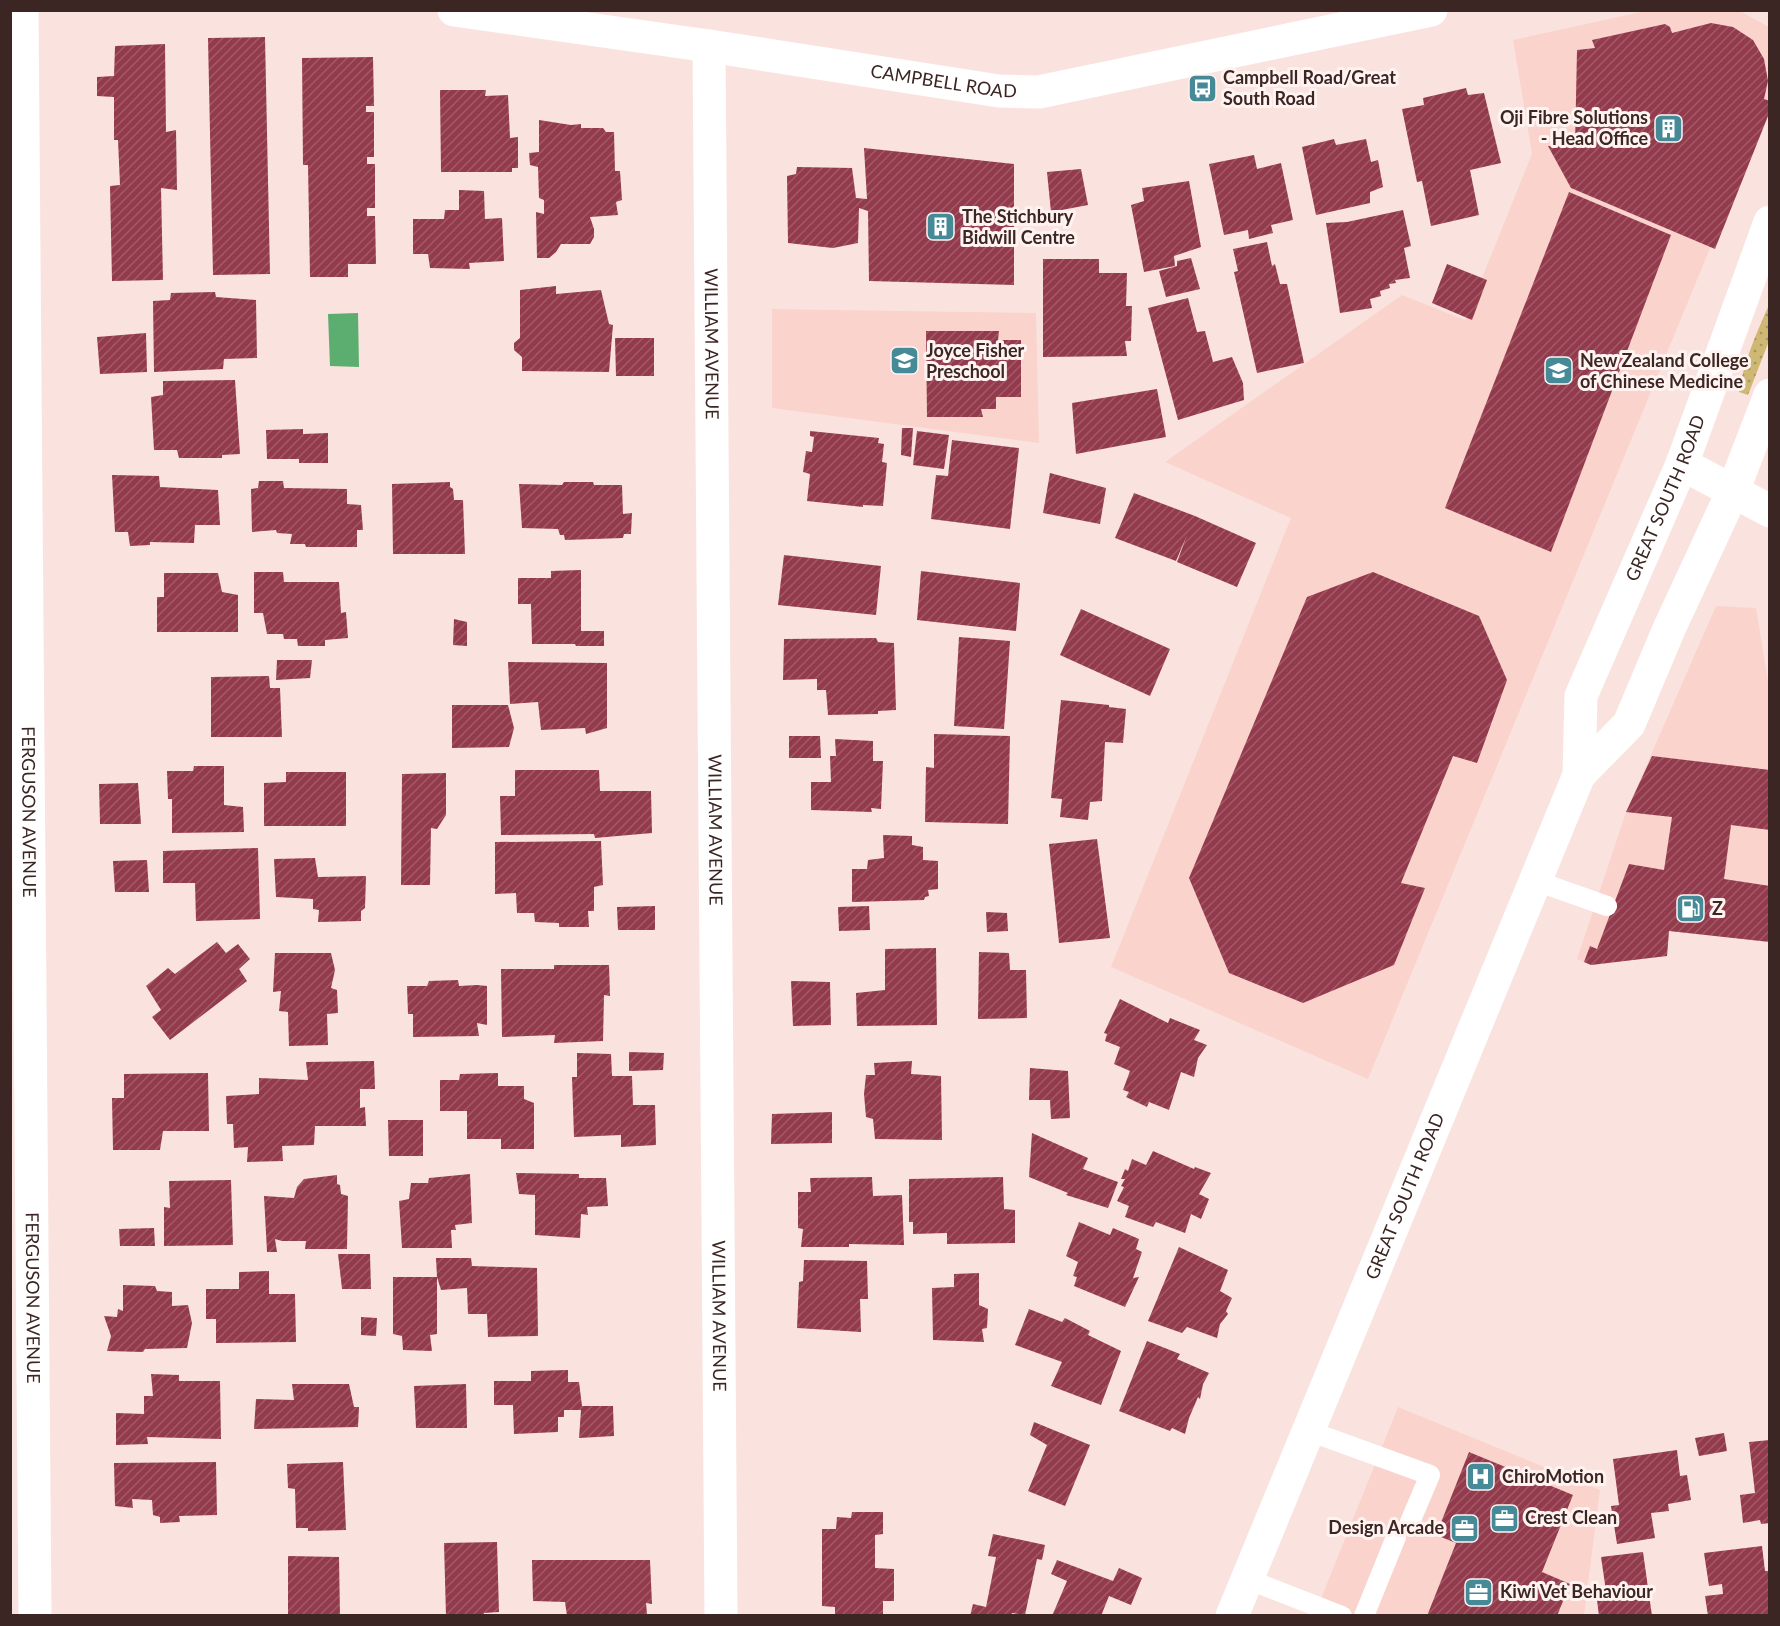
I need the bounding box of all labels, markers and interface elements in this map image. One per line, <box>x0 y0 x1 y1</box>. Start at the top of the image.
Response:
street label: CAMPBELL ROAD <box>869 59 1017 102</box>
place label: Campbell Road/Great South Road <box>1223 66 1396 109</box>
bus stop icon: Campbell Road/Great South Road <box>1186 72 1218 104</box>
place label: Oji Fibre Solutions - Head Office <box>1500 106 1648 149</box>
building icon: Oji Fibre Solutions - Head Office <box>1653 112 1685 144</box>
place label: The Stichbury Bidwill Centre <box>962 205 1075 248</box>
building icon: The Stichbury Bidwill Centre <box>925 211 957 243</box>
street label: WILLIAM AVENUE <box>701 268 724 420</box>
place label: Joyce Fisher Preschool <box>926 339 1025 382</box>
school or university icon: Joyce Fisher Preschool <box>889 345 921 377</box>
place label: New Zealand College of Chinese Medicine <box>1580 349 1749 392</box>
school or university icon: New Zealand College of Chinese Medicine <box>1543 355 1575 387</box>
street label: GREAT SOUTH ROAD <box>1620 412 1709 584</box>
street label: FERGUSON AVENUE <box>18 726 41 898</box>
street label: WILLIAM AVENUE <box>704 754 728 906</box>
fuel station icon: Z <box>1675 893 1707 925</box>
place label: Z <box>1712 897 1723 919</box>
street label: GREAT SOUTH ROAD <box>1360 1109 1448 1282</box>
street label: FERGUSON AVENUE <box>22 1212 45 1384</box>
street label: WILLIAM AVENUE <box>708 1240 731 1392</box>
hospital icon: ChiroMotion <box>1465 1461 1497 1493</box>
place label: ChiroMotion <box>1502 1465 1604 1487</box>
office icon: Crest Clean <box>1488 1502 1520 1534</box>
place label: Crest Clean <box>1525 1506 1617 1528</box>
office icon: Design Arcade <box>1449 1512 1481 1544</box>
place label: Design Arcade <box>1328 1516 1444 1538</box>
office icon: Kiwi Vet Behaviour <box>1463 1576 1495 1608</box>
place label: Kiwi Vet Behaviour <box>1500 1580 1653 1602</box>

